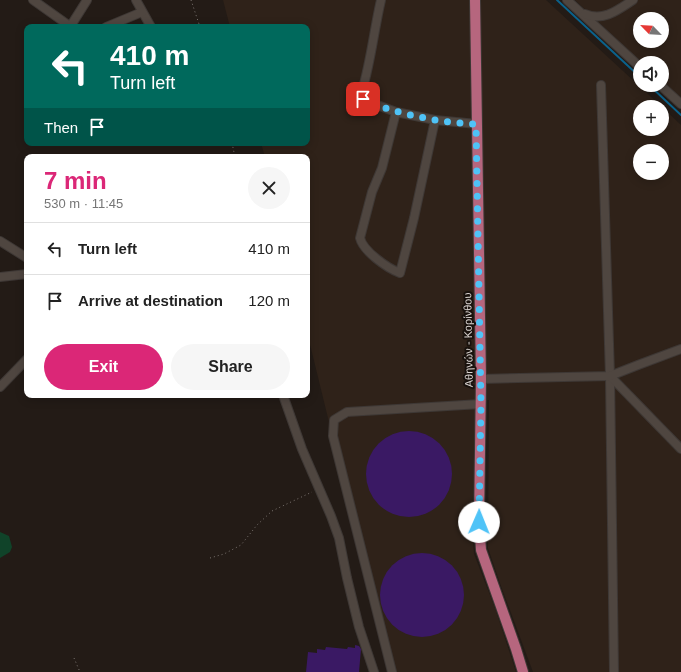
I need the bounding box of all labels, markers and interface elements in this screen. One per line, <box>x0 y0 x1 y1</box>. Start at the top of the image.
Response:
north arrow <box>633 12 669 48</box>
map controls <box>633 12 669 180</box>
icon: left <box>44 40 96 92</box>
text: 410 m <box>110 40 189 71</box>
button: sound <box>633 56 669 92</box>
text: Turn left <box>110 73 175 93</box>
pin <box>346 82 380 116</box>
icon: arrive <box>352 88 374 110</box>
button: + <box>633 100 669 136</box>
icon: arrive <box>86 116 108 138</box>
text: Then <box>44 119 78 136</box>
button: − <box>633 144 669 180</box>
text: 7 min <box>44 167 107 194</box>
button: close <box>248 167 290 209</box>
text: 530 m · 11:45 <box>44 196 123 211</box>
icon: left <box>44 238 66 260</box>
text: Turn left <box>78 240 137 257</box>
text: 410 m <box>248 240 290 257</box>
icon: arrive <box>44 290 66 312</box>
text: Arrive at destination <box>78 292 223 309</box>
text: 120 m <box>248 292 290 309</box>
street label: Αθηνών - Κορίνθου <box>461 293 475 387</box>
button: Exit <box>44 344 163 390</box>
button: Share <box>171 344 290 390</box>
position arrow <box>458 501 500 543</box>

